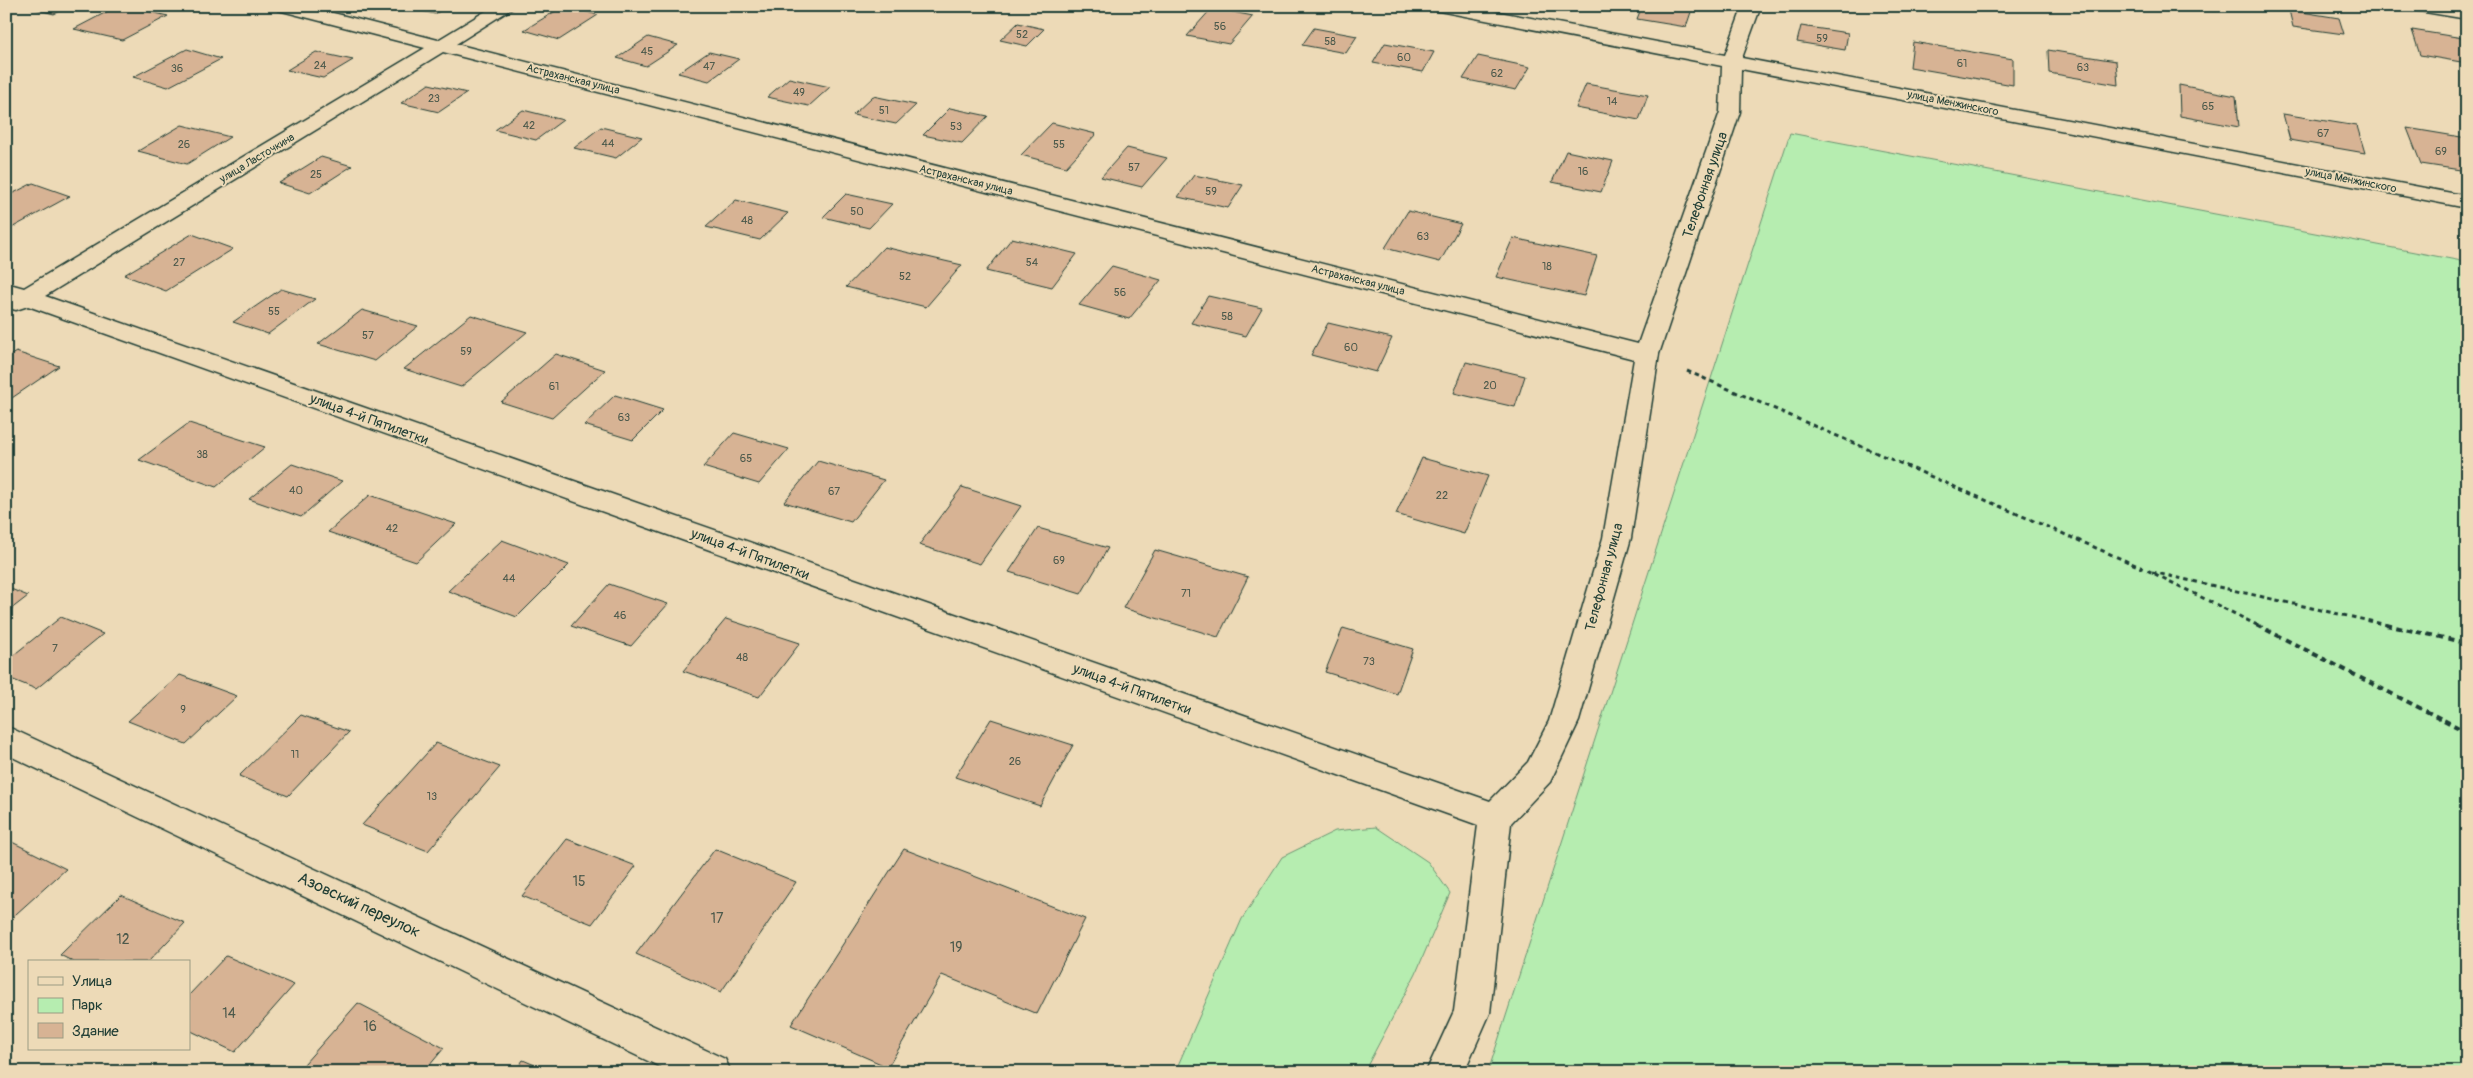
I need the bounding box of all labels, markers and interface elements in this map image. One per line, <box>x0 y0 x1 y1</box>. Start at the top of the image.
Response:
house number: 56 <box>1214 20 1226 33</box>
house number: 52 <box>1016 28 1028 41</box>
house number: 59 <box>1816 32 1828 45</box>
house number: 58 <box>1324 35 1336 48</box>
house number: 45 <box>641 45 653 58</box>
house number: 60 <box>1397 51 1411 64</box>
house number: 61 <box>1957 57 1967 70</box>
house number: 24 <box>314 59 327 72</box>
house number: 47 <box>703 60 715 73</box>
street label: Астраханская улица <box>525 61 621 97</box>
house number: 63 <box>2077 61 2089 74</box>
house number: 36 <box>171 62 183 75</box>
house number: 62 <box>1491 67 1503 80</box>
house number: 49 <box>793 86 805 99</box>
street label: улица Менжинского <box>1905 88 2000 118</box>
house number: 23 <box>428 92 440 105</box>
house number: 14 <box>1607 95 1618 108</box>
house number: 65 <box>2202 100 2214 113</box>
house number: 51 <box>879 104 889 117</box>
house number: 42 <box>523 119 535 132</box>
house number: 53 <box>950 120 962 133</box>
house number: 67 <box>2317 127 2329 140</box>
street label: Телефонная улица <box>1679 130 1731 240</box>
street label: улица Ласточкина <box>216 131 297 186</box>
house number: 44 <box>602 137 615 150</box>
house number: 26 <box>178 138 190 151</box>
house number: 55 <box>1053 138 1065 151</box>
house number: 69 <box>2435 145 2447 158</box>
house number: 57 <box>1128 161 1140 174</box>
street label: Астраханская улица <box>918 162 1014 198</box>
house number: 16 <box>1578 165 1588 178</box>
street label: улица Менжинского <box>2303 165 2398 195</box>
house number: 25 <box>310 168 322 181</box>
house number: 59 <box>1205 185 1217 198</box>
house number: 50 <box>850 205 864 218</box>
house number: 48 <box>741 214 753 227</box>
house number: 63 <box>1417 230 1429 243</box>
house number: 27 <box>173 256 185 269</box>
house number: 54 <box>1026 256 1039 269</box>
house number: 18 <box>1542 260 1552 273</box>
street label: Астраханская улица <box>1310 262 1406 298</box>
house number: 52 <box>899 270 911 283</box>
house number: 56 <box>1114 286 1126 299</box>
house number: 55 <box>268 305 280 318</box>
house number: 58 <box>1221 310 1233 323</box>
house number: 57 <box>362 329 374 342</box>
house number: 60 <box>1344 341 1358 354</box>
house number: 59 <box>460 345 472 358</box>
house number: 20 <box>1483 379 1497 392</box>
house number: 61 <box>549 380 559 393</box>
street label: улица 4-й Пятилетки <box>307 389 430 448</box>
house number: 63 <box>618 411 630 424</box>
house number: 38 <box>196 448 208 461</box>
house number: 65 <box>740 452 752 465</box>
house number: 40 <box>289 484 303 497</box>
house number: 67 <box>828 485 840 498</box>
house number: 22 <box>1436 489 1448 502</box>
street label: Телефонная улица <box>1581 521 1627 633</box>
house number: 42 <box>386 522 398 535</box>
street label: улица 4-й Пятилетки <box>688 524 811 583</box>
house number: 69 <box>1053 554 1065 567</box>
house number: 44 <box>503 572 516 585</box>
house number: 71 <box>1181 587 1191 600</box>
house number: 46 <box>614 609 626 622</box>
house number: 7 <box>52 642 58 655</box>
house number: 48 <box>736 651 748 664</box>
house number: 73 <box>1363 655 1375 668</box>
street label: улица 4-й Пятилетки <box>1070 659 1193 718</box>
house number: 9 <box>180 703 186 716</box>
house number: 11 <box>291 748 299 761</box>
house number: 26 <box>1009 755 1021 768</box>
house number: 13 <box>427 790 437 803</box>
street label: Азовский переулок <box>295 868 423 942</box>
house number: 15 <box>572 873 586 890</box>
house number: 17 <box>711 910 724 927</box>
house number: 12 <box>116 931 130 948</box>
house number: 19 <box>950 939 962 956</box>
legend <box>28 960 190 1050</box>
text: Улица <box>72 972 112 991</box>
text: Парк <box>72 996 103 1015</box>
house number: 14 <box>222 1005 236 1022</box>
house number: 16 <box>363 1018 377 1035</box>
text: Здание <box>72 1022 119 1041</box>

